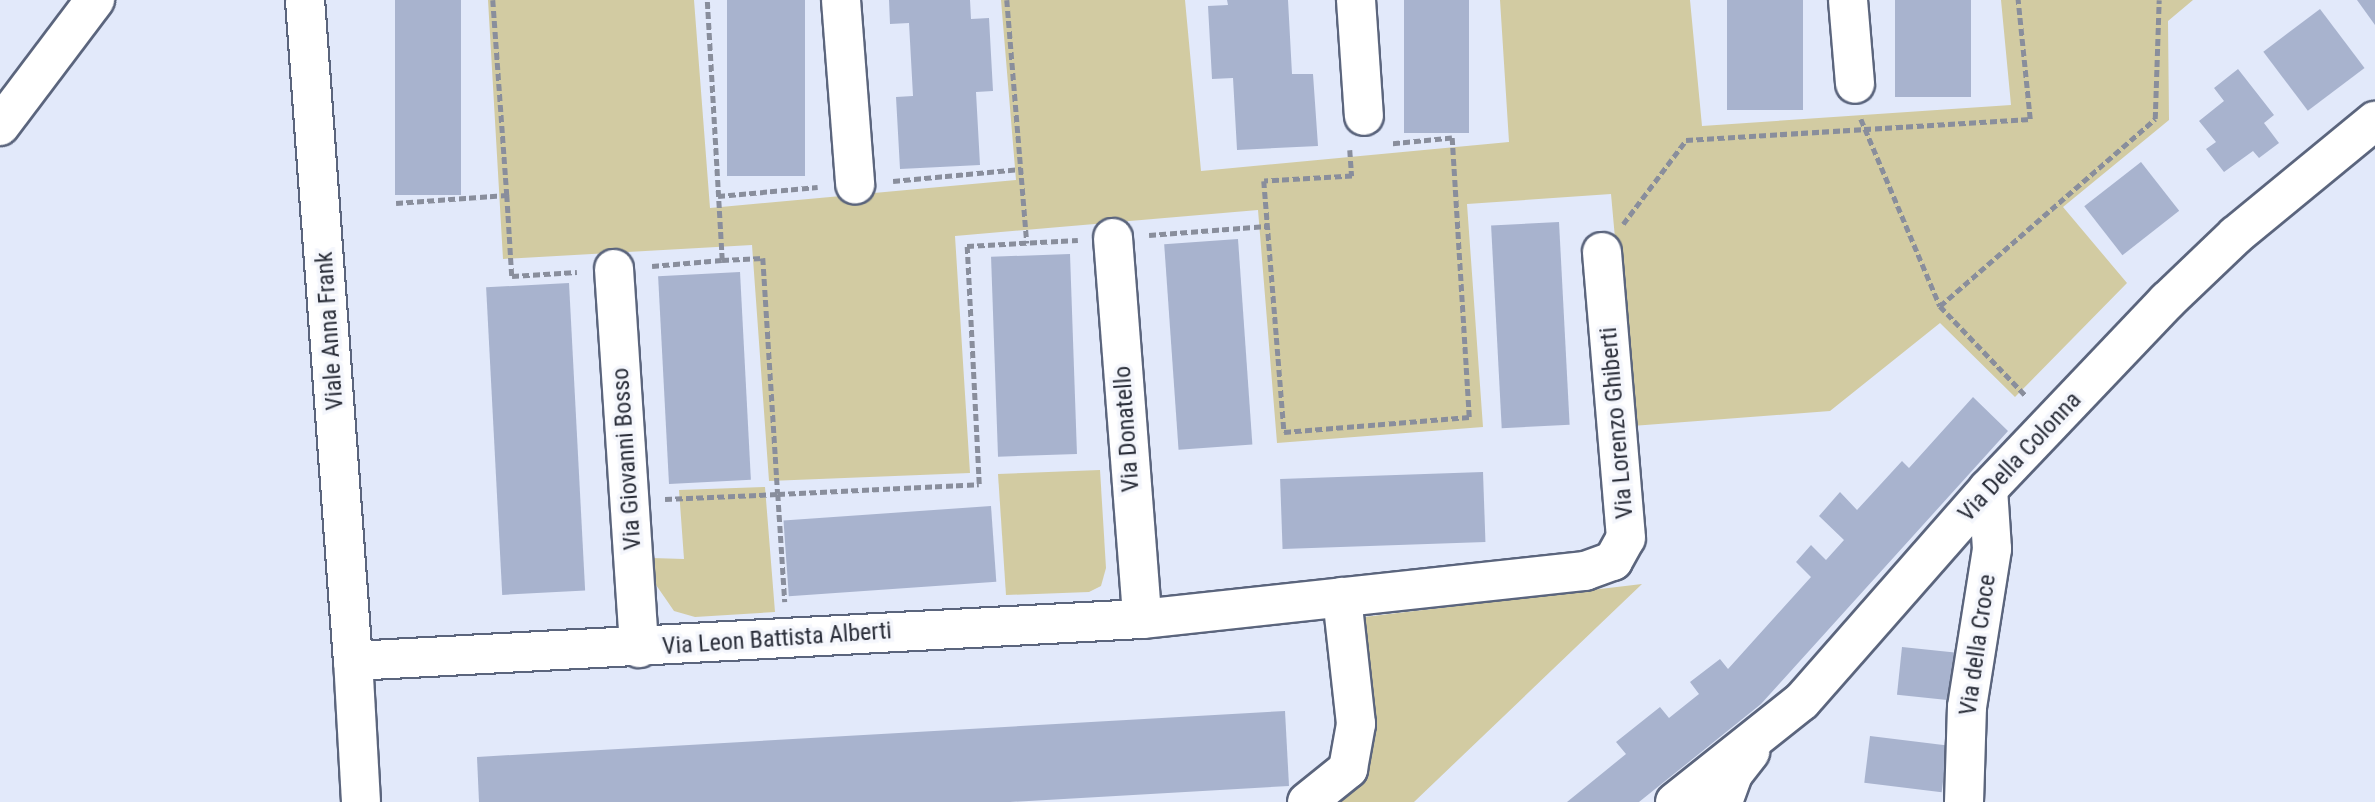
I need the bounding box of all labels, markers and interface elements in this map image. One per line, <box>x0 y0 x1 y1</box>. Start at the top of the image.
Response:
street label: Viale Anna Frank <box>310 251 350 411</box>
street label: Via Lorenzo Ghiberti <box>1594 326 1640 520</box>
street label: Via Donatello <box>1108 365 1146 493</box>
street label: Via Giovanni Bosso <box>606 367 648 551</box>
street label: Via Della Colonna <box>1953 386 2087 528</box>
street label: Via della Croce <box>1954 573 2002 717</box>
street label: Via Leon Battista Alberti <box>661 617 893 661</box>

